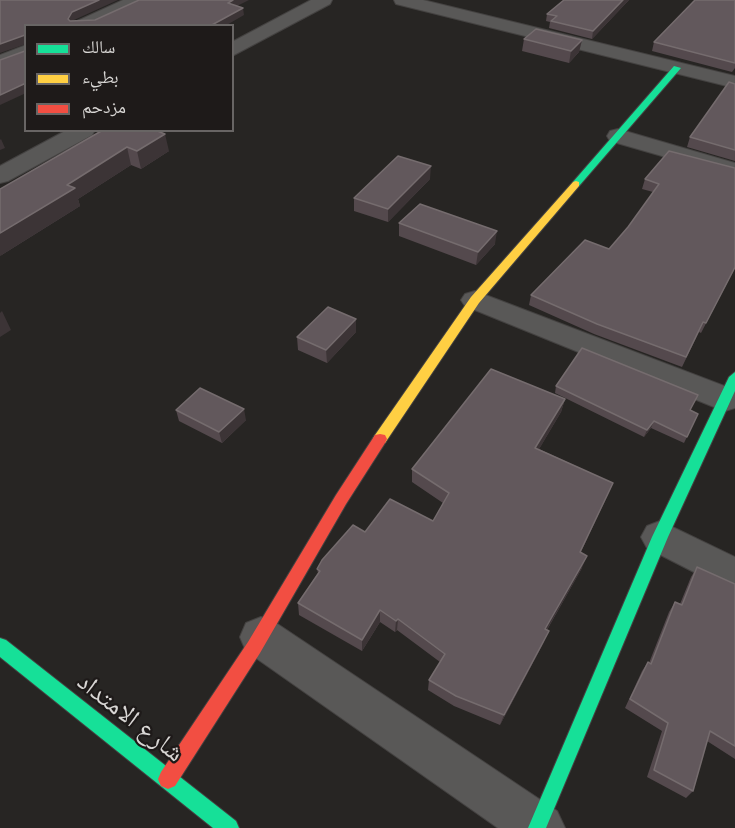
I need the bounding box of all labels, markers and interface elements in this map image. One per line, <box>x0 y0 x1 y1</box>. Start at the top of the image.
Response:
legend <box>24 24 234 132</box>
text: سالك <box>82 37 115 57</box>
text: بطيء <box>82 67 119 87</box>
text: مزدحم <box>82 97 126 117</box>
street label: شارع الامتداد <box>70 667 190 769</box>

